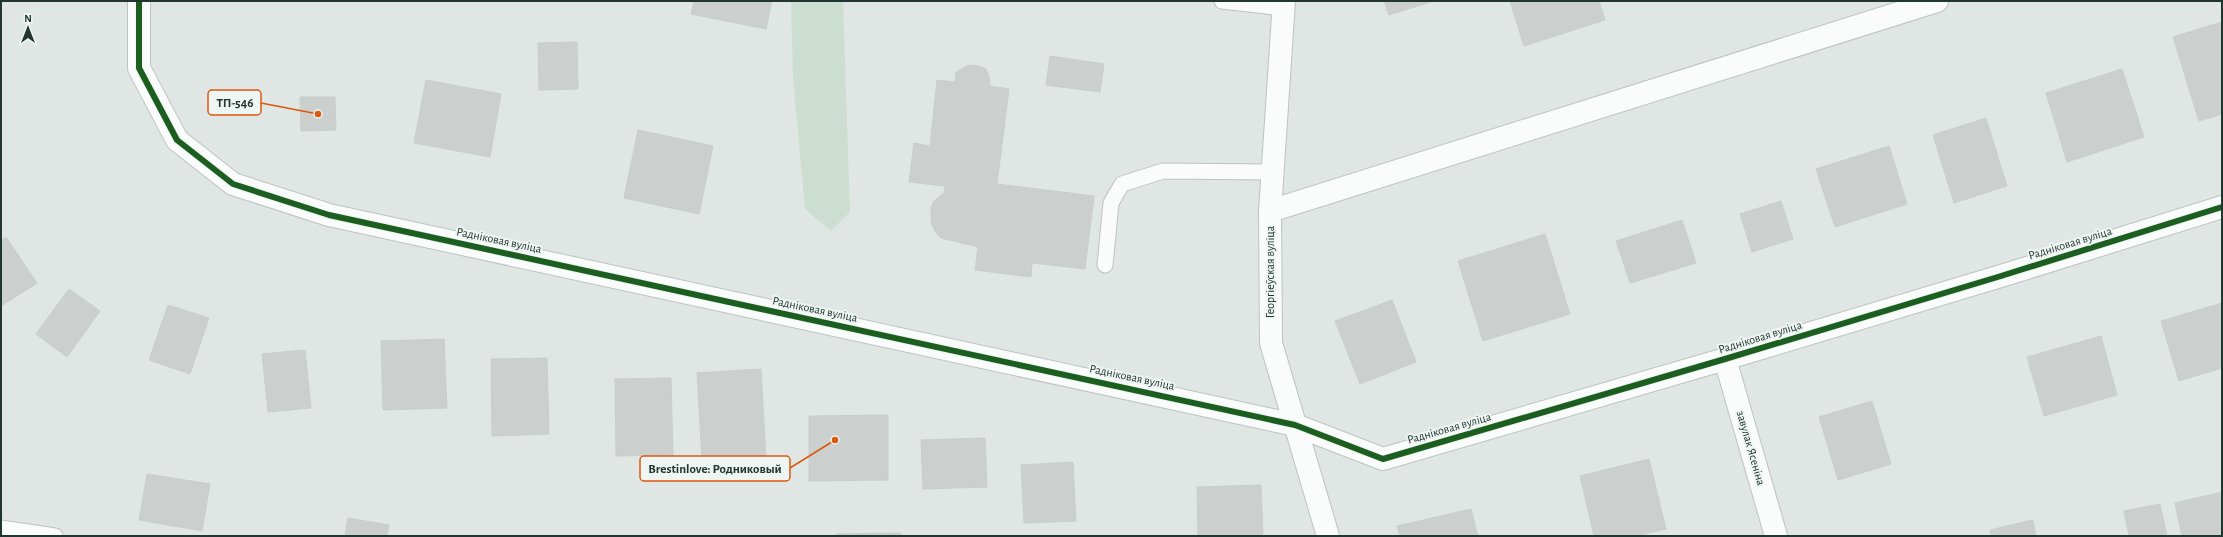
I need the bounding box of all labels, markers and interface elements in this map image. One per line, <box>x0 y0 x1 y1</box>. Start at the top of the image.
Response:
north arrow <box>8 8 48 48</box>
text: N <box>24 13 32 24</box>
callout: ТП-546 <box>208 90 261 115</box>
text: ТП-546 <box>216 97 254 110</box>
street label: Радніковая вуліца <box>2027 224 2114 262</box>
street label: Радніковая вуліца <box>455 225 543 256</box>
street label: Георгіеўская вуліца <box>1264 225 1277 318</box>
street label: Радніковая вуліца <box>771 294 859 325</box>
street label: Радніковая вуліца <box>1717 318 1804 356</box>
street label: Радніковая вуліца <box>1088 362 1176 393</box>
street label: завулак Ясеніна <box>1734 409 1768 487</box>
street label: Радніковая вуліца <box>1406 410 1493 447</box>
callout: Brestinlove: Родниковый <box>640 456 790 481</box>
text: Brestinlove: Родниковый <box>648 463 782 476</box>

